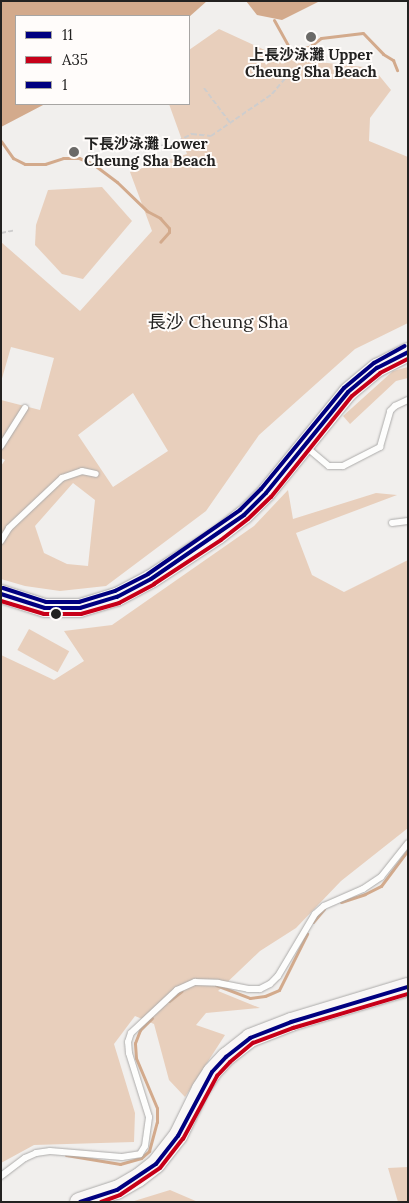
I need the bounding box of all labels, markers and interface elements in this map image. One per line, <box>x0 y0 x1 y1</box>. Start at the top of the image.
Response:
legend <box>15 15 190 105</box>
text: 11 <box>62 25 73 44</box>
marker: 上長沙泳灘 Upper Cheung Sha Beach <box>305 31 317 43</box>
place label: 上長沙泳灘 Upper Cheung Sha Beach <box>245 45 377 80</box>
text: A35 <box>62 50 88 69</box>
text: 1 <box>62 75 67 94</box>
place label: 下長沙泳灘 Lower Cheung Sha Beach <box>84 134 216 169</box>
marker: 下長沙泳灘 Lower Cheung Sha Beach <box>68 146 80 158</box>
district label: 長沙 Cheung Sha <box>148 311 288 333</box>
unlabelled marker <box>51 609 61 619</box>

